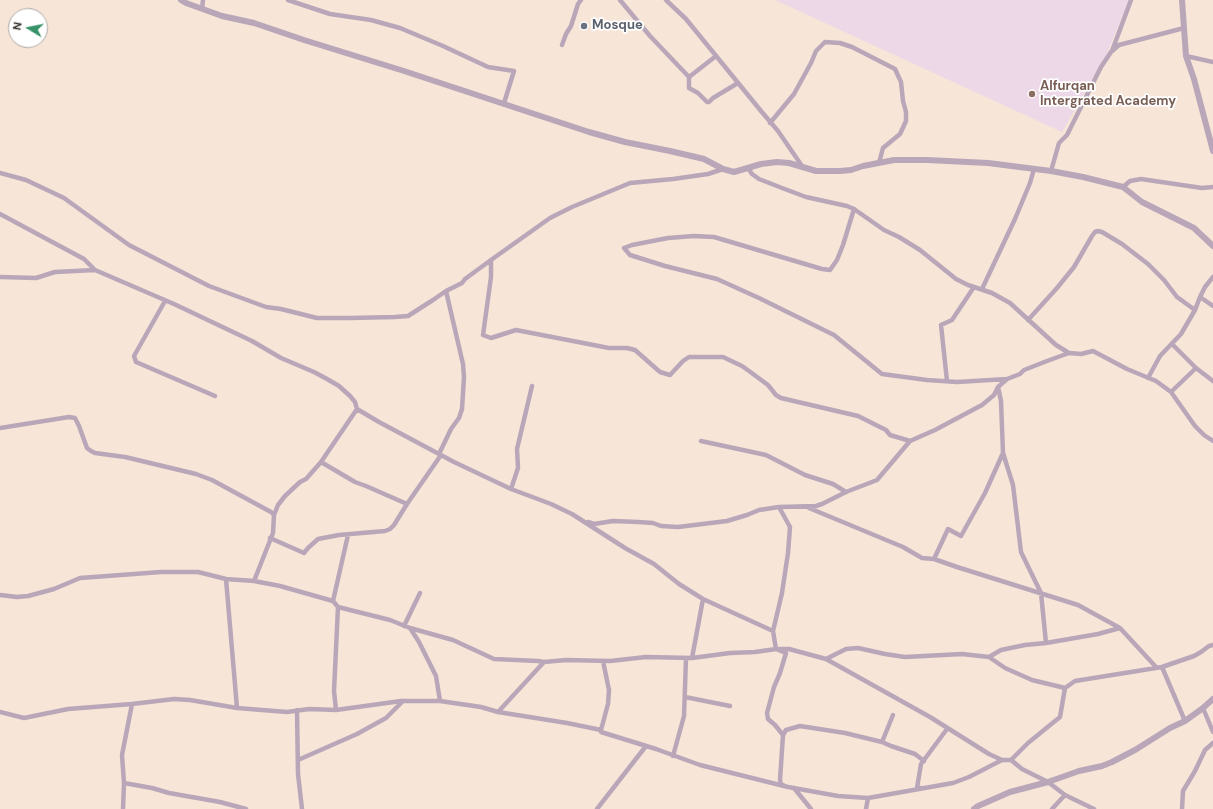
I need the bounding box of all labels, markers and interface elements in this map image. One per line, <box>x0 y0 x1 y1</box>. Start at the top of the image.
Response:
north arrow <box>8 8 48 48</box>
place label: Mosque <box>592 18 643 34</box>
text: N <box>10 21 25 31</box>
marker: Mosque <box>579 21 589 31</box>
place label: Alfurqan Intergrated Academy <box>1040 79 1176 110</box>
marker: Alfurqan Intergrated Academy <box>1027 89 1037 99</box>

